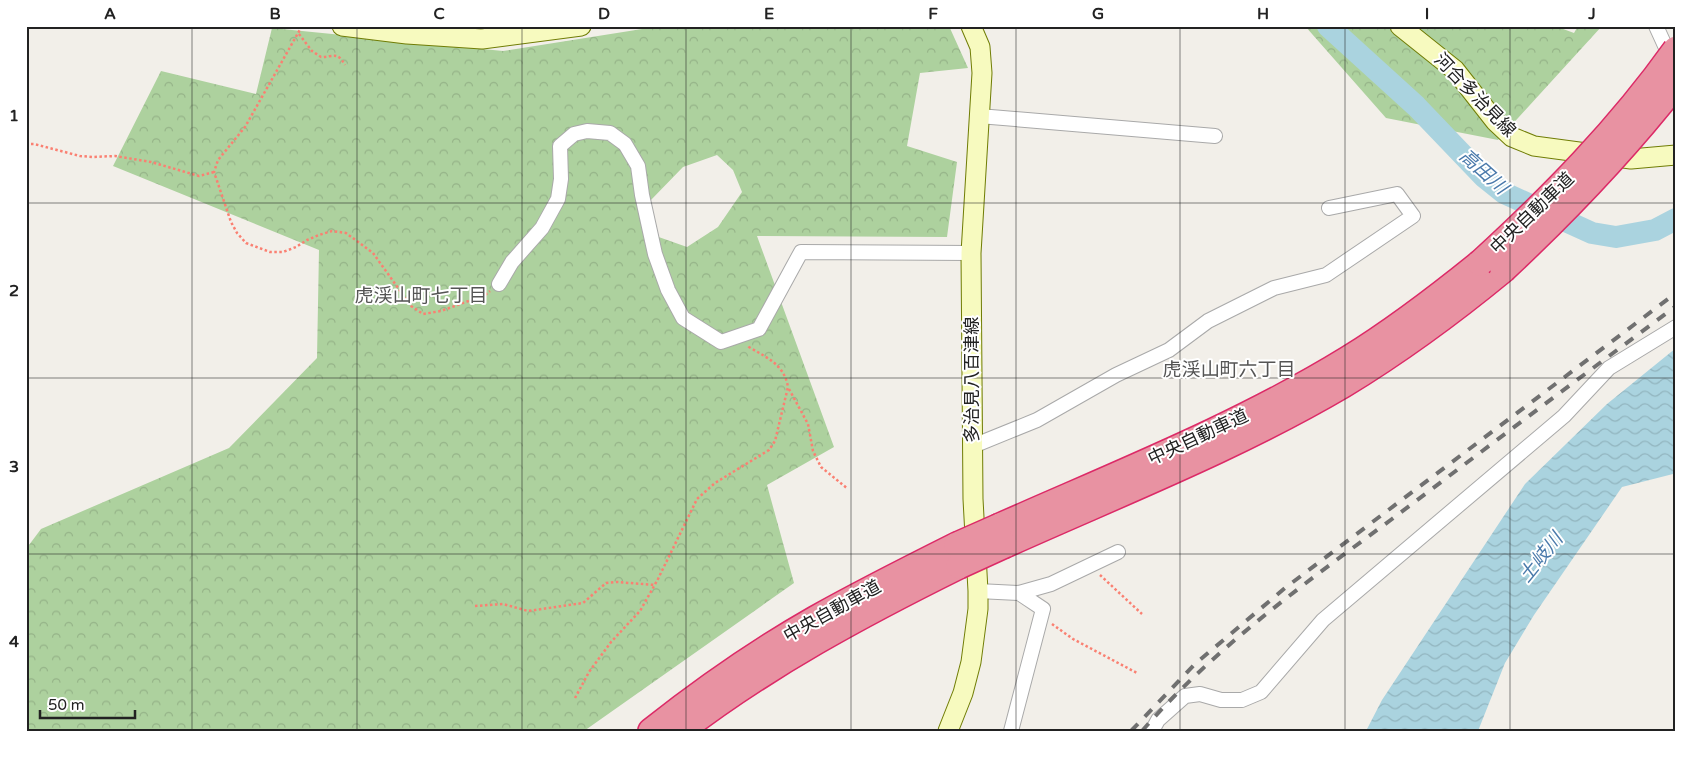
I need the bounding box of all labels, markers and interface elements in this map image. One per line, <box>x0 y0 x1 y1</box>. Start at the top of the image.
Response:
text: A <box>104 4 116 24</box>
text: B <box>269 4 281 24</box>
text: C <box>433 4 445 24</box>
text: D <box>598 4 610 24</box>
text: E <box>764 4 774 24</box>
text: F <box>928 4 938 24</box>
text: G <box>1092 4 1104 24</box>
text: H <box>1257 4 1269 24</box>
text: I <box>1425 4 1429 24</box>
text: J <box>1587 4 1596 24</box>
street label: 河合多治見線 <box>1430 49 1520 141</box>
text: 1 <box>9 106 19 126</box>
water label: 高田川 <box>1455 144 1513 200</box>
street label: 中央自動車道 <box>1486 168 1578 258</box>
text: 2 <box>9 281 19 301</box>
district label: 虎渓山町七丁目 <box>354 285 488 307</box>
street label: 多治見八百津線 <box>961 317 983 443</box>
district label: 虎渓山町六丁目 <box>1162 359 1296 381</box>
street label: 中央自動車道 <box>1144 404 1252 470</box>
text: 3 <box>9 457 19 477</box>
water label: 土岐川 <box>1514 527 1569 587</box>
street label: 中央自動車道 <box>779 575 885 647</box>
text: 4 <box>9 632 19 652</box>
scale bar <box>40 687 135 719</box>
text: 50 m <box>48 696 85 714</box>

